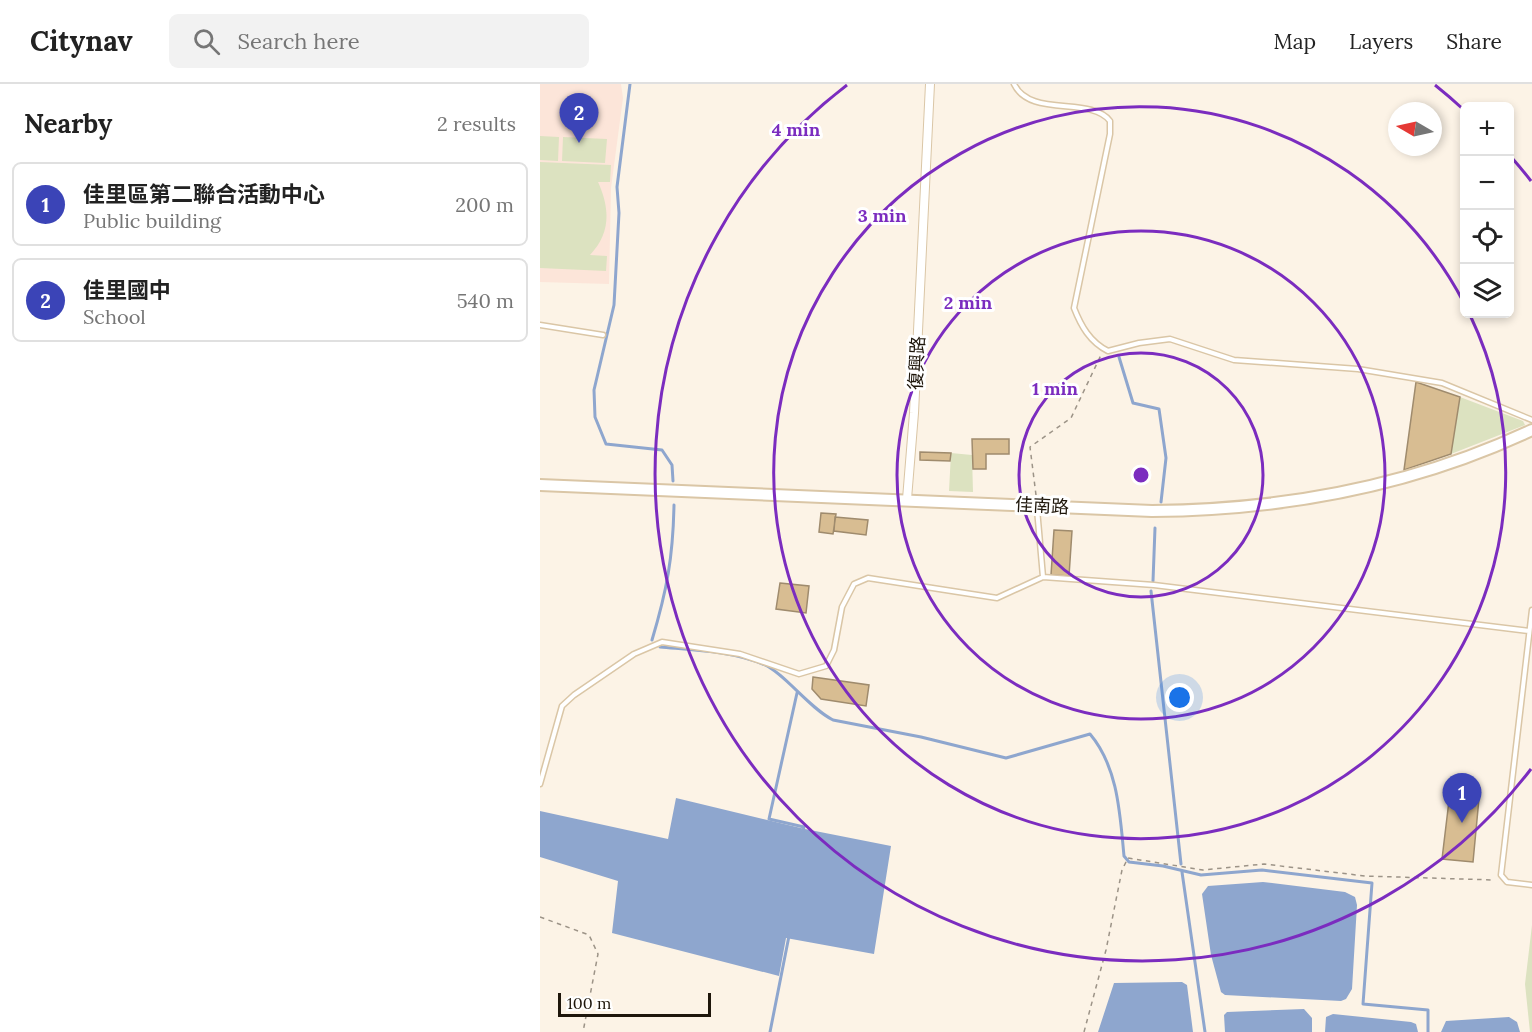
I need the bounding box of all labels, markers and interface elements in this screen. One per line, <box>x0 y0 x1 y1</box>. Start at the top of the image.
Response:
search box <box>169 14 589 68</box>
text: Citynav <box>30 23 133 59</box>
icon: search <box>190 25 223 58</box>
text: Search here <box>238 27 360 55</box>
text: Map <box>1273 28 1316 55</box>
text: Layers <box>1349 28 1413 55</box>
text: Share <box>1446 28 1502 55</box>
pin: 2 <box>560 94 598 143</box>
north arrow <box>1388 102 1442 156</box>
map controls <box>1460 102 1514 318</box>
button: + <box>1460 102 1514 156</box>
text: Nearby <box>24 107 112 140</box>
text: 2 results <box>437 111 516 136</box>
text: 4 min <box>772 118 821 141</box>
button: − <box>1460 156 1514 210</box>
text: 佳里區第二聯合活動中心 <box>83 180 325 208</box>
text: 1 <box>41 192 50 217</box>
text: 200 m <box>455 192 514 217</box>
text: 3 min <box>858 204 907 227</box>
text: Public building <box>83 208 221 233</box>
button: locate <box>1460 210 1514 264</box>
button: layers <box>1460 264 1514 318</box>
text: 佳里國中 <box>83 276 171 304</box>
text: 2 <box>40 288 51 313</box>
text: 540 m <box>457 288 514 313</box>
text: 2 min <box>944 291 993 314</box>
text: School <box>83 304 146 329</box>
street label: 復興路 <box>904 335 929 391</box>
text: 1 min <box>1032 377 1078 400</box>
centre of rings <box>1131 465 1151 485</box>
street label: 佳南路 <box>1014 493 1070 518</box>
your location <box>1165 683 1194 712</box>
pin: 1 <box>1442 774 1482 823</box>
scale bar <box>558 990 711 1018</box>
text: 100 m <box>567 993 611 1013</box>

